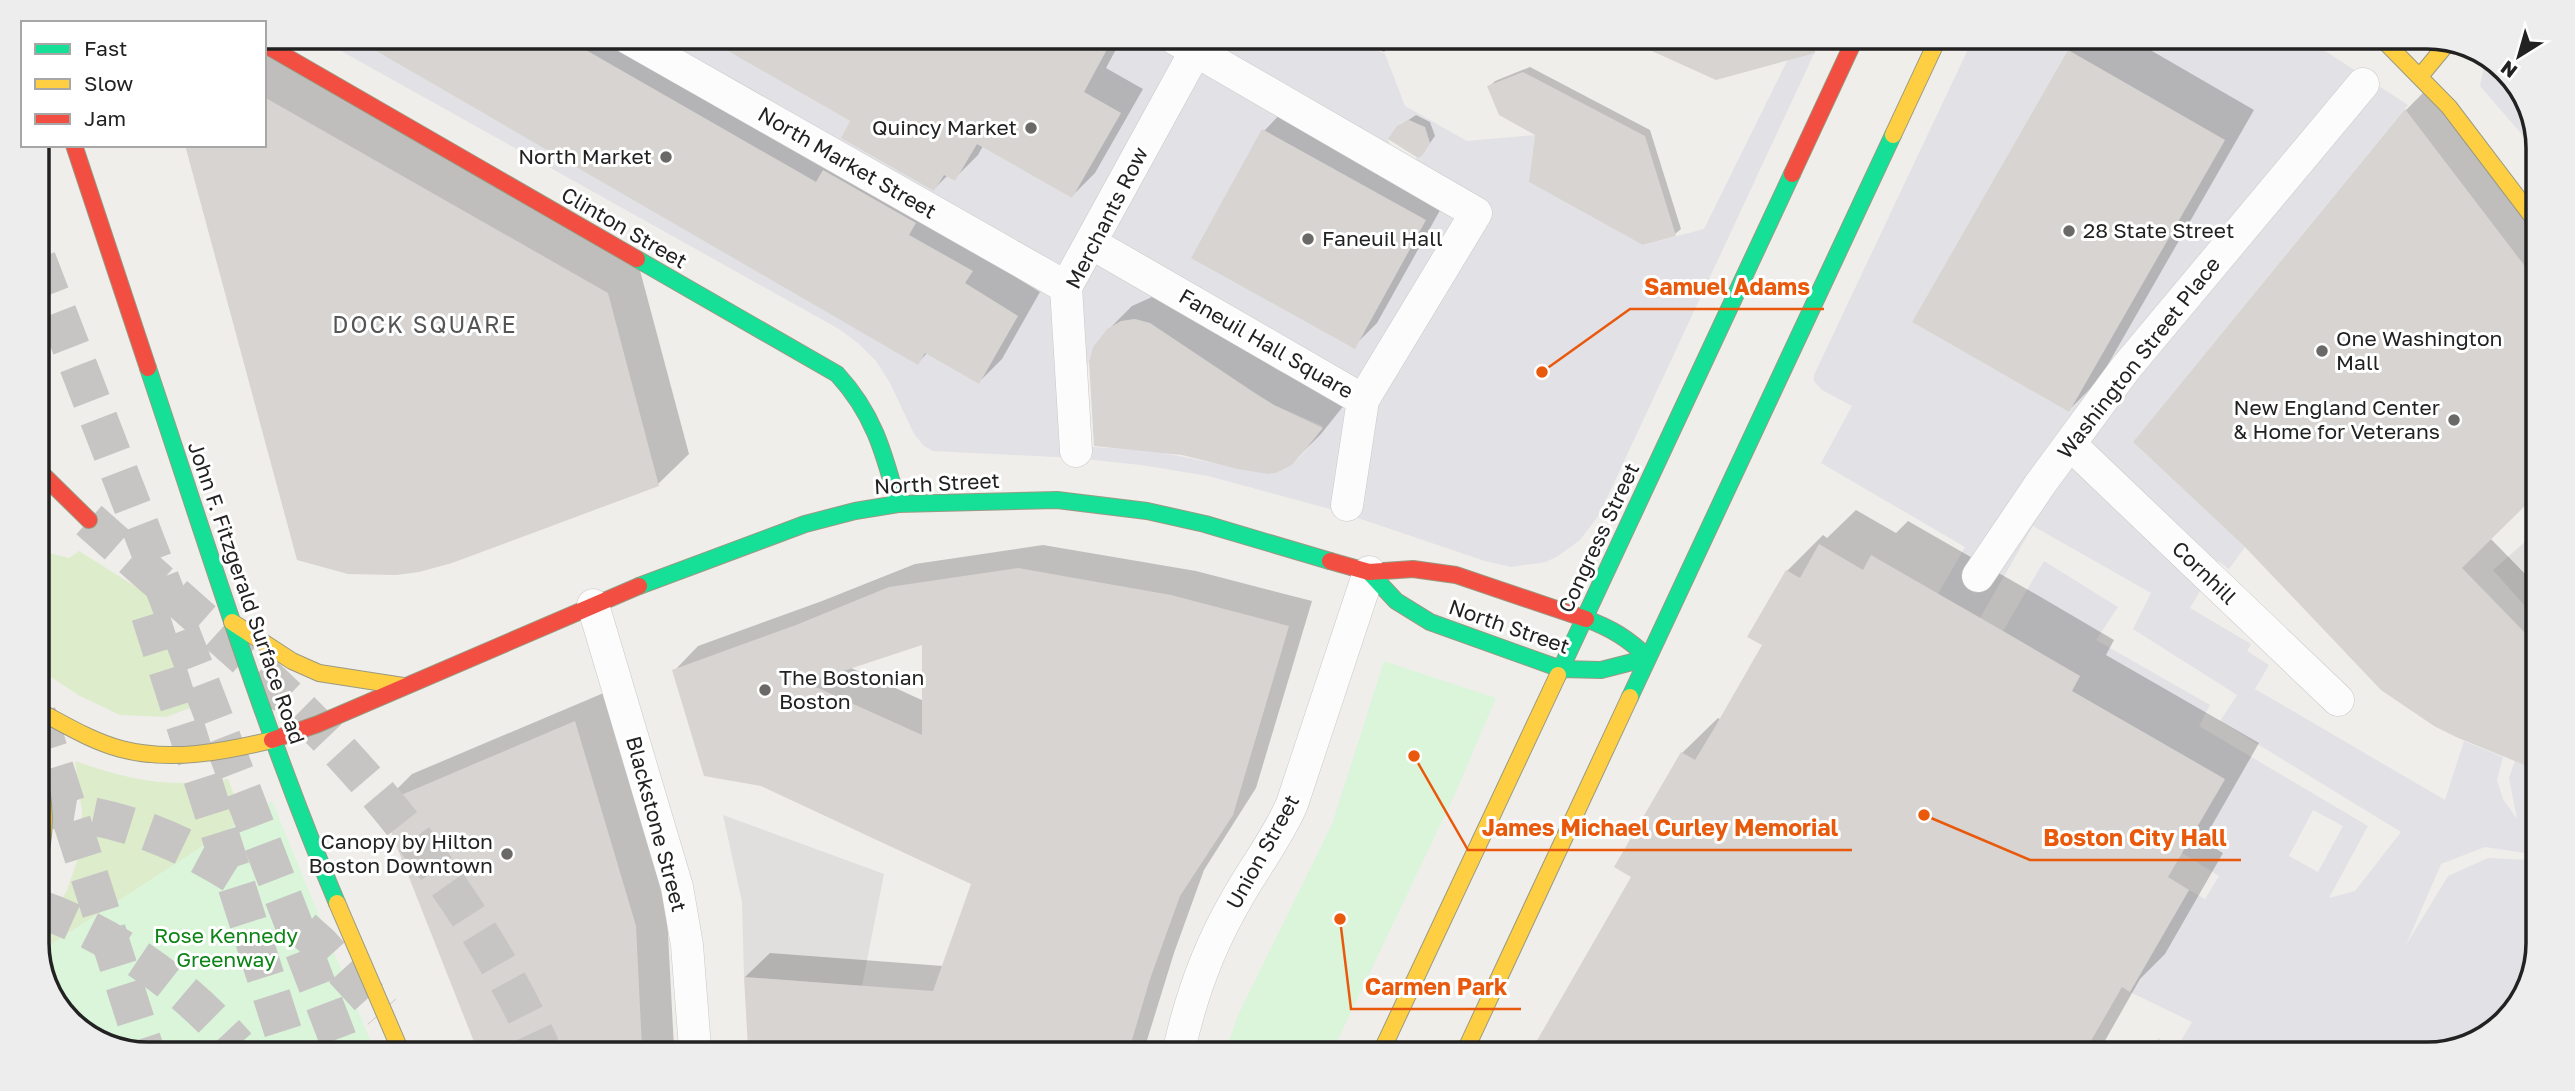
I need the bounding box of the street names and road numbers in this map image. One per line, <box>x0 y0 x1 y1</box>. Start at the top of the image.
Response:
street label: North Market Street <box>754 101 941 224</box>
street label: Merchants Row <box>1059 142 1153 293</box>
street label: Clinton Street <box>557 181 692 274</box>
street label: Washington Street Place <box>2051 251 2225 464</box>
street label: Faneuil Hall Square <box>1175 283 1358 404</box>
street label: John F. Fitzgerald Surface Road <box>183 438 311 747</box>
street label: Congress Street <box>1552 458 1644 617</box>
street label: North Street <box>873 467 1000 499</box>
street label: Cornhill <box>2167 535 2242 609</box>
street label: North Street <box>1446 593 1573 659</box>
street label: Blackstone Street <box>621 733 693 914</box>
street label: Union Street <box>1220 790 1304 913</box>

